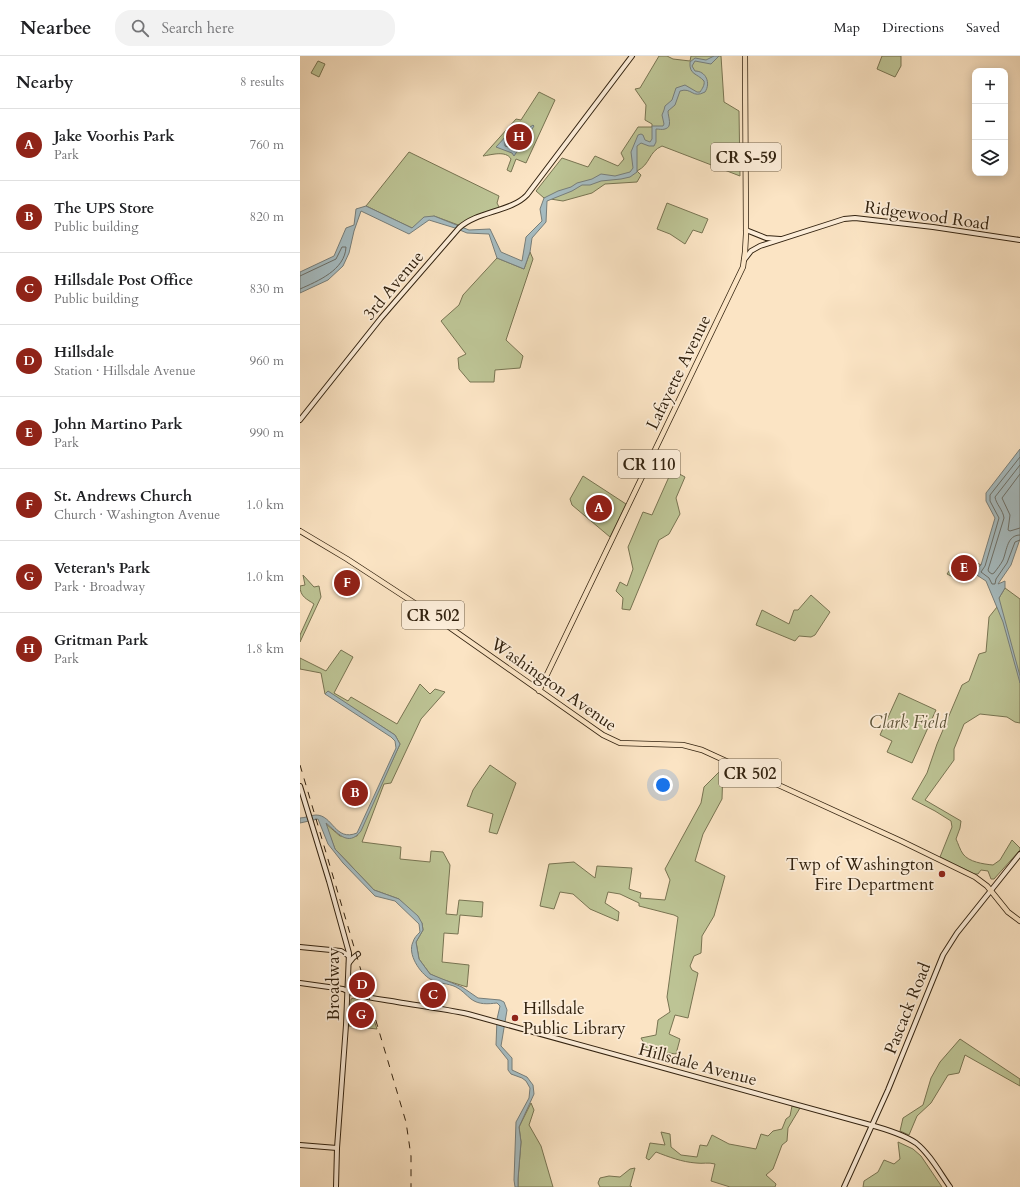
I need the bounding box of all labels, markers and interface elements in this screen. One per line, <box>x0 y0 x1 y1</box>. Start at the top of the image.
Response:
search box <box>115 10 395 46</box>
text: Nearbee <box>20 15 91 41</box>
icon: search <box>129 17 151 39</box>
text: Search here <box>161 18 234 38</box>
text: Map <box>834 18 860 37</box>
text: Directions <box>882 18 944 37</box>
text: Saved <box>966 18 1000 37</box>
map controls <box>972 68 1008 176</box>
button: + <box>972 68 1008 104</box>
text: Nearby <box>16 71 73 94</box>
text: 8 results <box>240 73 284 91</box>
button: − <box>972 104 1008 140</box>
pin: H <box>506 122 532 152</box>
text: Jake Voorhis Park <box>54 126 175 146</box>
text: A <box>24 136 34 154</box>
text: 760 m <box>250 136 284 154</box>
button: layers <box>972 140 1008 176</box>
road number: CR S-59 <box>711 143 781 171</box>
text: Park <box>54 146 79 164</box>
street label: Ridgewood Road <box>863 195 991 236</box>
text: The UPS Store <box>54 198 154 218</box>
text: B <box>24 208 34 226</box>
text: 820 m <box>250 208 284 226</box>
text: Public building <box>54 218 139 236</box>
street label: 3rd Avenue <box>358 246 429 325</box>
text: Hillsdale Post Office <box>54 270 193 290</box>
text: C <box>24 280 34 298</box>
text: 830 m <box>250 280 284 298</box>
text: Public building <box>54 290 139 308</box>
street label: Lafayette Avenue <box>641 311 716 433</box>
text: Hillsdale <box>54 342 114 362</box>
text: D <box>23 352 35 370</box>
text: 960 m <box>250 352 284 370</box>
text: Station · Hillsdale Avenue <box>54 362 196 380</box>
text: John Martino Park <box>54 414 183 434</box>
text: E <box>25 424 33 442</box>
text: 990 m <box>250 424 284 442</box>
text: Park <box>54 434 79 452</box>
road number: CR 110 <box>618 450 680 478</box>
text: St. Andrews Church <box>54 486 192 506</box>
pin: A <box>586 493 612 523</box>
text: F <box>25 496 33 514</box>
text: 1.0 km <box>246 496 284 514</box>
text: Church · Washington Avenue <box>54 506 220 524</box>
pin: E <box>951 553 977 583</box>
text: Veteran's Park <box>54 558 150 578</box>
text: G <box>24 568 34 586</box>
text: 1.0 km <box>246 568 284 586</box>
pin: F <box>334 568 360 598</box>
text: Park · Broadway <box>54 578 145 596</box>
road number: CR 502 <box>402 601 464 629</box>
text: Gritman Park <box>54 630 148 650</box>
street label: Washington Avenue <box>485 632 621 737</box>
text: H <box>23 640 35 658</box>
text: 1.8 km <box>246 640 284 658</box>
text: Park <box>54 650 79 668</box>
park label: Clark Field <box>869 711 948 734</box>
road number: CR 502 <box>719 759 781 787</box>
your location <box>653 775 673 795</box>
pin: B <box>342 778 368 808</box>
place label: Twp of Washington Fire Department <box>786 853 935 896</box>
marker: Twp of Washington Fire Department <box>937 869 947 879</box>
street label: Broadway <box>322 947 345 1021</box>
street label: Pascack Road <box>879 959 936 1057</box>
pin: D <box>349 970 375 1000</box>
pin: C <box>420 980 446 1010</box>
place label: Hillsdale Public Library <box>523 997 626 1040</box>
pin: G <box>348 1000 374 1030</box>
marker: Hillsdale Public Library <box>510 1013 520 1023</box>
street label: Hillsdale Avenue <box>636 1038 760 1091</box>

